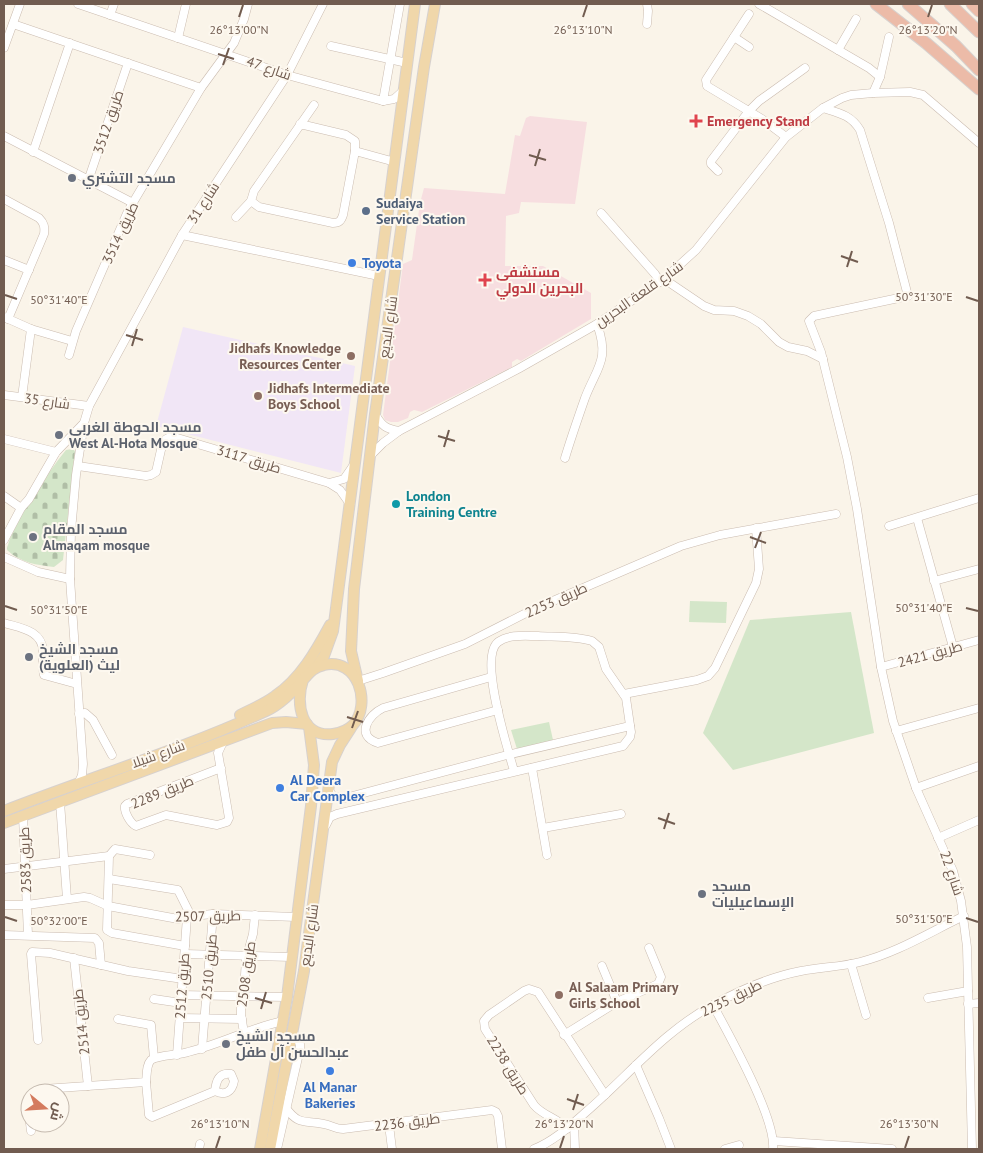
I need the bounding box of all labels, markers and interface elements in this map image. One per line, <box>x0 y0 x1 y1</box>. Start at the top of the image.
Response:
text: 26°13'00"N <box>209 22 269 37</box>
text: 26°13'10"N <box>553 22 613 37</box>
text: 26°13'20"N <box>898 22 958 37</box>
street label: شارع 47 <box>244 52 294 84</box>
street label: طريق 3512 <box>89 88 127 156</box>
place label: Emergency Stand <box>707 112 810 130</box>
marker: Emergency Stand <box>689 114 703 128</box>
place label: مسجد التشتري <box>82 169 176 189</box>
marker: مسجد التشتري <box>66 172 78 184</box>
street label: شارع 31 <box>183 179 223 227</box>
place label: Sudaiya Service Station <box>376 194 465 228</box>
street label: طريق 3514 <box>98 199 142 267</box>
marker: Sudaiya Service Station <box>360 205 372 217</box>
place label: Toyota <box>362 254 402 272</box>
marker: Toyota <box>346 257 358 269</box>
street label: شارع قلعة البحرين <box>591 257 687 331</box>
place label: مستشفى البحرين الدولي <box>496 263 584 300</box>
marker: مستشفى البحرين الدولي <box>478 273 492 287</box>
text: 50°31'30"E <box>895 289 953 304</box>
text: 50°31'40"E <box>30 292 88 307</box>
street label: شارع البديع <box>375 295 401 359</box>
place label: Jidhafs Knowledge Resources Center <box>229 339 341 373</box>
marker: Jidhafs Knowledge Resources Center <box>345 350 357 362</box>
place label: Jidhafs Intermediate Boys School <box>267 379 390 413</box>
street label: شارع 35 <box>23 389 71 413</box>
marker: Jidhafs Intermediate Boys School <box>252 390 264 402</box>
place label: مسجد الحوطة الغربي West Al-Hota Mosque <box>69 418 202 452</box>
marker: مسجد الحوطة الغربي West Al-Hota Mosque <box>53 429 65 441</box>
street label: طريق 3117 <box>215 441 283 477</box>
place label: London Training Centre <box>406 487 497 521</box>
marker: London Training Centre <box>390 498 402 510</box>
place label: مسجد المقام Almaqam mosque <box>43 520 150 554</box>
marker: مسجد المقام Almaqam mosque <box>27 531 39 543</box>
street label: طريق 2253 <box>522 578 590 622</box>
text: 50°31'40"E <box>895 600 953 615</box>
text: 50°31'50"E <box>30 602 88 617</box>
street label: طريق 2421 <box>896 637 964 671</box>
place label: مسجد الشيخ ليث (العلوية) <box>39 640 120 674</box>
marker: مسجد الشيخ ليث (العلوية) <box>23 651 35 663</box>
street label: شارع شيلا <box>129 736 187 772</box>
street label: طريق 2289 <box>128 771 196 813</box>
place label: Al Deera Car Complex <box>290 771 365 805</box>
marker: Al Deera Car Complex <box>274 782 286 794</box>
street label: طريق 2583 <box>15 827 35 893</box>
street label: شارع 22 <box>936 848 968 898</box>
place label: مسجد الإسماعيليات <box>712 877 794 912</box>
marker: مسجد الإسماعيليات <box>696 888 708 900</box>
street label: شارع البديع <box>296 903 322 967</box>
street label: طريق 2507 <box>175 906 241 926</box>
text: 50°31'50"E <box>895 911 953 926</box>
text: 50°32'00"E <box>30 913 88 928</box>
street label: طريق 2510 <box>197 933 221 1001</box>
street label: طريق 2508 <box>232 940 260 1008</box>
street label: طريق 2512 <box>171 952 193 1020</box>
street label: طريق 2235 <box>697 975 765 1021</box>
place label: Al Salaam Primary Girls School <box>569 978 679 1012</box>
street label: طريق 2514 <box>69 988 93 1056</box>
marker: Al Salaam Primary Girls School <box>553 989 565 1001</box>
place label: مسجد الشيخ عبدالحسن آل طفل <box>236 1027 349 1061</box>
street label: طريق 2238 <box>483 1032 533 1098</box>
marker: مسجد الشيخ عبدالحسن آل طفل <box>220 1038 232 1050</box>
marker: Al Manar Bakeries <box>324 1065 336 1077</box>
place label: Al Manar Bakeries <box>303 1078 357 1112</box>
north arrow <box>20 1083 70 1133</box>
text: ش <box>46 1101 69 1123</box>
street label: طريق 2236 <box>373 1109 441 1135</box>
text: 26°13'10"N <box>190 1116 250 1131</box>
text: 26°13'20"N <box>534 1116 594 1131</box>
text: 26°13'30"N <box>879 1116 939 1131</box>

